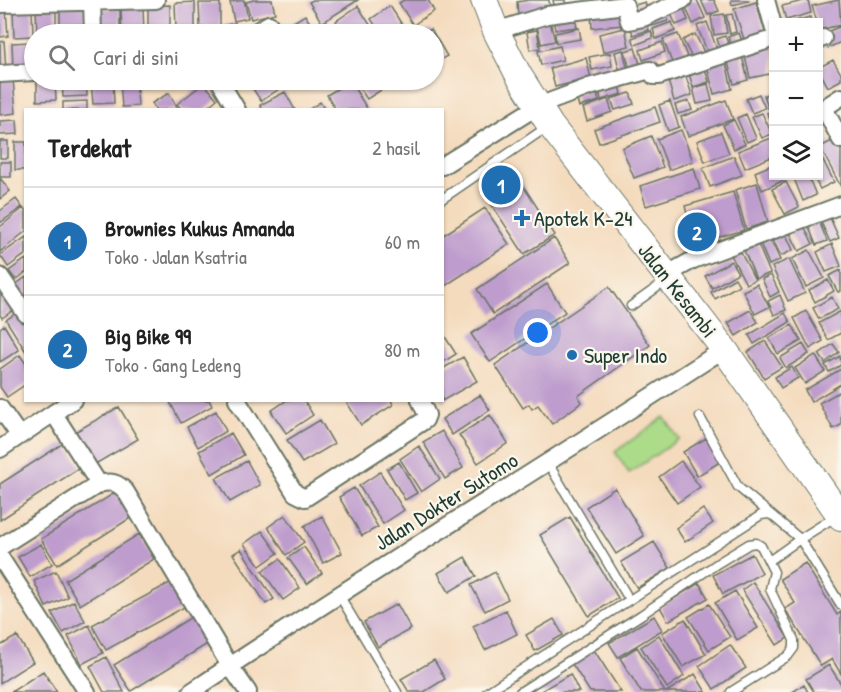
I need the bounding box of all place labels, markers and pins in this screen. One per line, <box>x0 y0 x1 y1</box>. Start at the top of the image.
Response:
pin: 1 <box>482 162 520 207</box>
place label: Apotek K-24 <box>534 203 632 233</box>
pin: 2 <box>678 210 716 254</box>
marker: Apotek K-24 <box>515 211 529 225</box>
place label: Super Indo <box>584 340 667 370</box>
marker: Super Indo <box>565 348 579 362</box>

